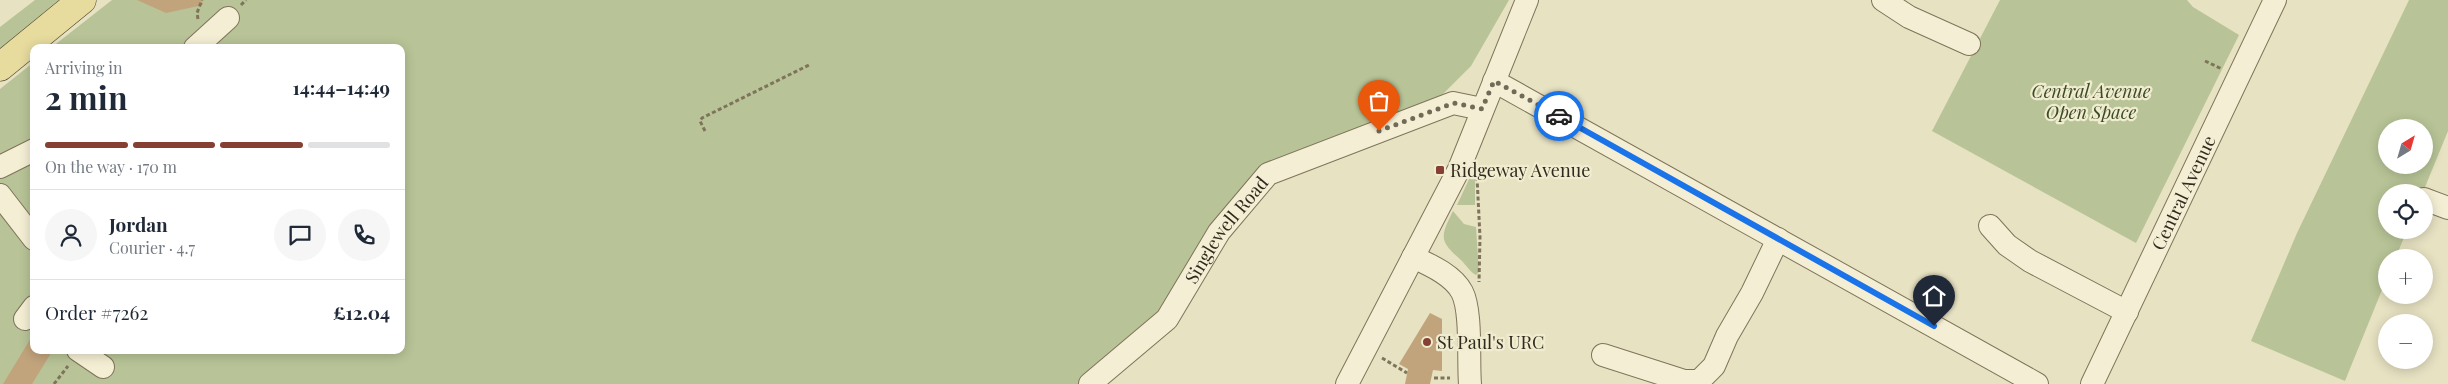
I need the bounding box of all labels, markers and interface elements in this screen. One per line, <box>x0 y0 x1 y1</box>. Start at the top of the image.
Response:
text: Arriving in <box>45 57 123 78</box>
text: 14:44–14:49 <box>292 74 390 100</box>
text: 2 min <box>45 75 128 118</box>
park label: Central Avenue Open Space <box>2032 79 2151 124</box>
pin <box>1358 80 1400 131</box>
icon: bag <box>1365 87 1393 115</box>
courier <box>1534 91 1584 141</box>
icon: car <box>1545 102 1573 130</box>
north arrow <box>2378 119 2432 174</box>
map controls <box>2378 119 2433 369</box>
street label: Central Avenue <box>2146 131 2221 254</box>
text: On the way · 170 m <box>45 156 177 177</box>
place label: Ridgeway Avenue <box>1450 158 1590 182</box>
marker: Ridgeway Avenue <box>1434 164 1446 176</box>
street label: Singlewell Road <box>1179 171 1274 288</box>
button: locate <box>2378 184 2433 239</box>
button: person <box>45 209 97 261</box>
button: chat <box>274 209 326 261</box>
button: phone <box>338 209 390 261</box>
text: Jordan <box>109 211 168 237</box>
text: Courier · 4.7 <box>109 237 195 258</box>
button: + <box>2378 249 2433 304</box>
pin <box>1913 275 1955 326</box>
icon: home <box>1920 282 1948 310</box>
text: Order #7262 <box>45 299 148 325</box>
text: £12.04 <box>333 299 390 325</box>
button: − <box>2378 314 2433 369</box>
place label: St Paul's URC <box>1437 330 1545 354</box>
marker: St Paul's URC <box>1421 336 1433 348</box>

